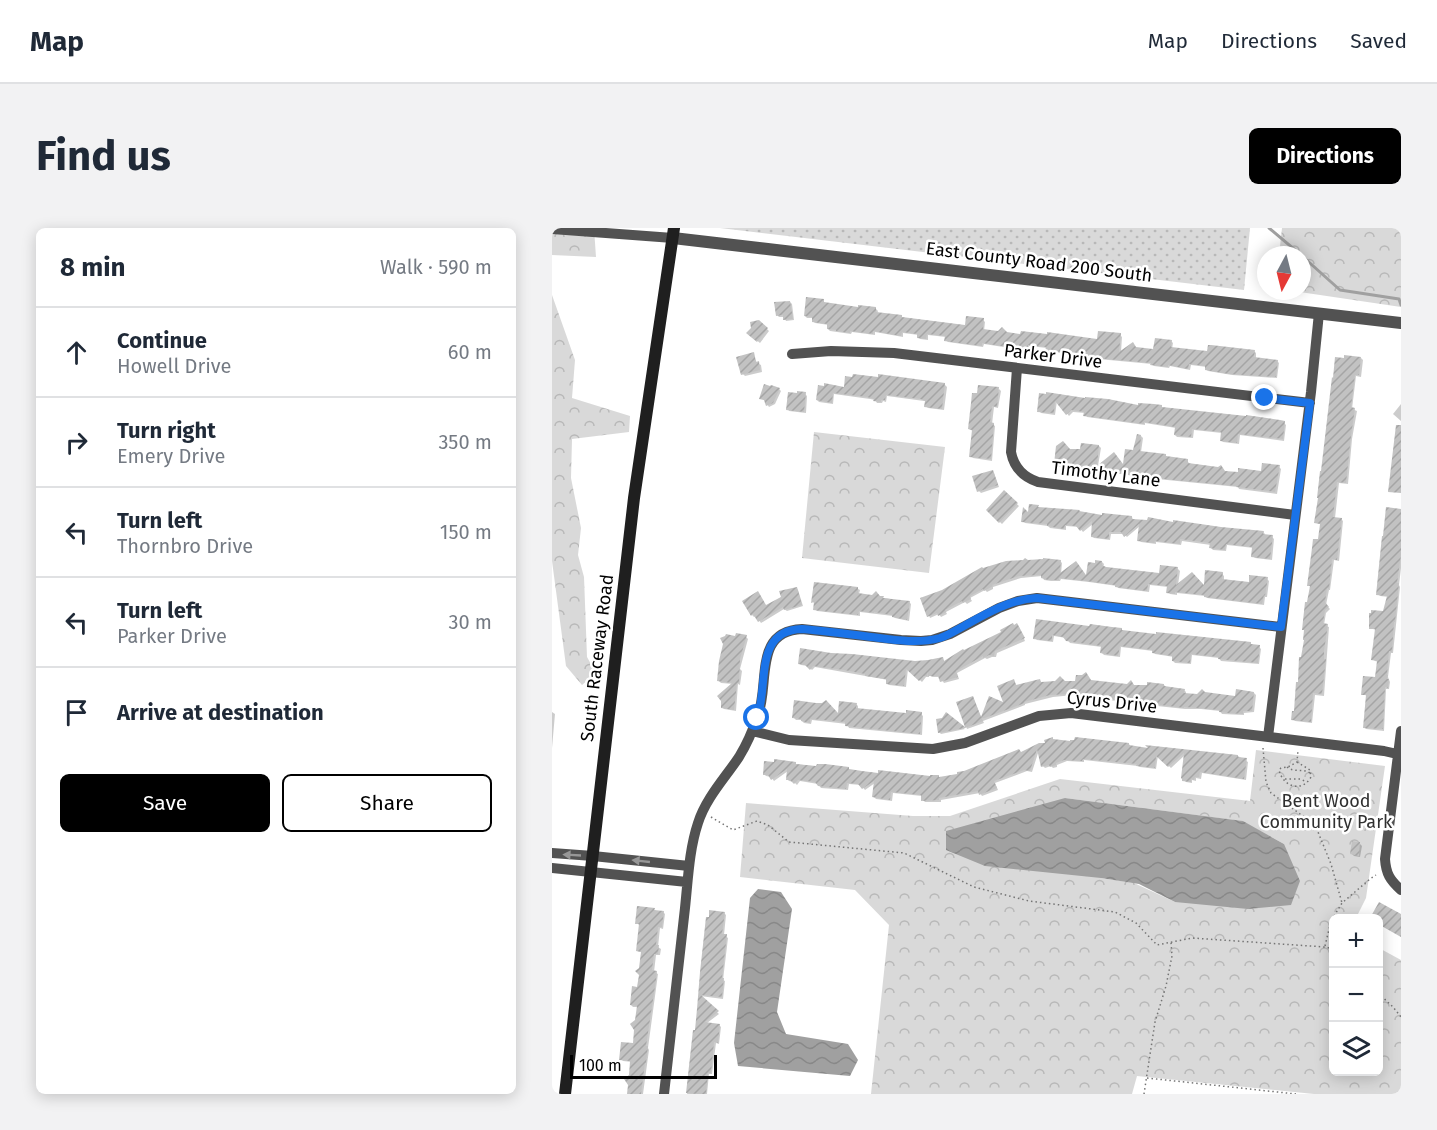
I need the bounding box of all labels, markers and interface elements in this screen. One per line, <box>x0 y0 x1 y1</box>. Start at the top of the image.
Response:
text: Map <box>30 25 84 58</box>
text: Map <box>1148 28 1188 54</box>
text: Directions <box>1221 28 1317 54</box>
text: Saved <box>1350 28 1407 54</box>
button: Directions <box>1249 128 1401 184</box>
text: Find us <box>36 131 171 181</box>
street label: East County Road 200 South <box>925 237 1153 287</box>
north arrow <box>1257 246 1311 300</box>
text: 8 min <box>60 252 126 283</box>
text: Walk · 590 m <box>380 255 492 279</box>
text: Continue <box>117 327 207 354</box>
icon: ahead <box>60 336 93 369</box>
street label: Parker Drive <box>1003 339 1103 373</box>
text: 60 m <box>448 340 492 364</box>
text: Howell Drive <box>117 354 231 378</box>
route end <box>1251 384 1277 410</box>
text: Turn right <box>117 417 216 444</box>
icon: right <box>60 426 93 459</box>
text: 350 m <box>438 430 492 454</box>
text: Emery Drive <box>117 444 225 468</box>
street label: Timothy Lane <box>1050 456 1162 492</box>
text: Turn left <box>117 507 202 534</box>
icon: left <box>60 516 93 549</box>
text: 150 m <box>440 520 492 544</box>
text: Thornbro Drive <box>117 534 253 558</box>
street label: South Raceway Road <box>576 573 618 743</box>
text: Turn left <box>117 597 202 624</box>
icon: left <box>60 606 93 639</box>
text: 30 m <box>448 610 492 634</box>
text: Parker Drive <box>117 624 227 648</box>
street label: Cyrus Drive <box>1066 686 1158 718</box>
icon: arrive <box>60 696 93 729</box>
text: Arrive at destination <box>117 699 324 726</box>
route start <box>743 704 769 730</box>
button: Save <box>60 774 270 832</box>
button: Share <box>282 774 492 832</box>
park label: Bent Wood Community Park <box>1260 790 1393 833</box>
one-way arrow <box>563 851 582 860</box>
one-way arrow <box>631 857 650 866</box>
map controls <box>1329 914 1383 1076</box>
button: + <box>1329 914 1383 968</box>
button: − <box>1329 968 1383 1022</box>
button: layers <box>1329 1022 1383 1076</box>
scale bar <box>570 1052 717 1080</box>
text: 100 m <box>579 1056 622 1075</box>

